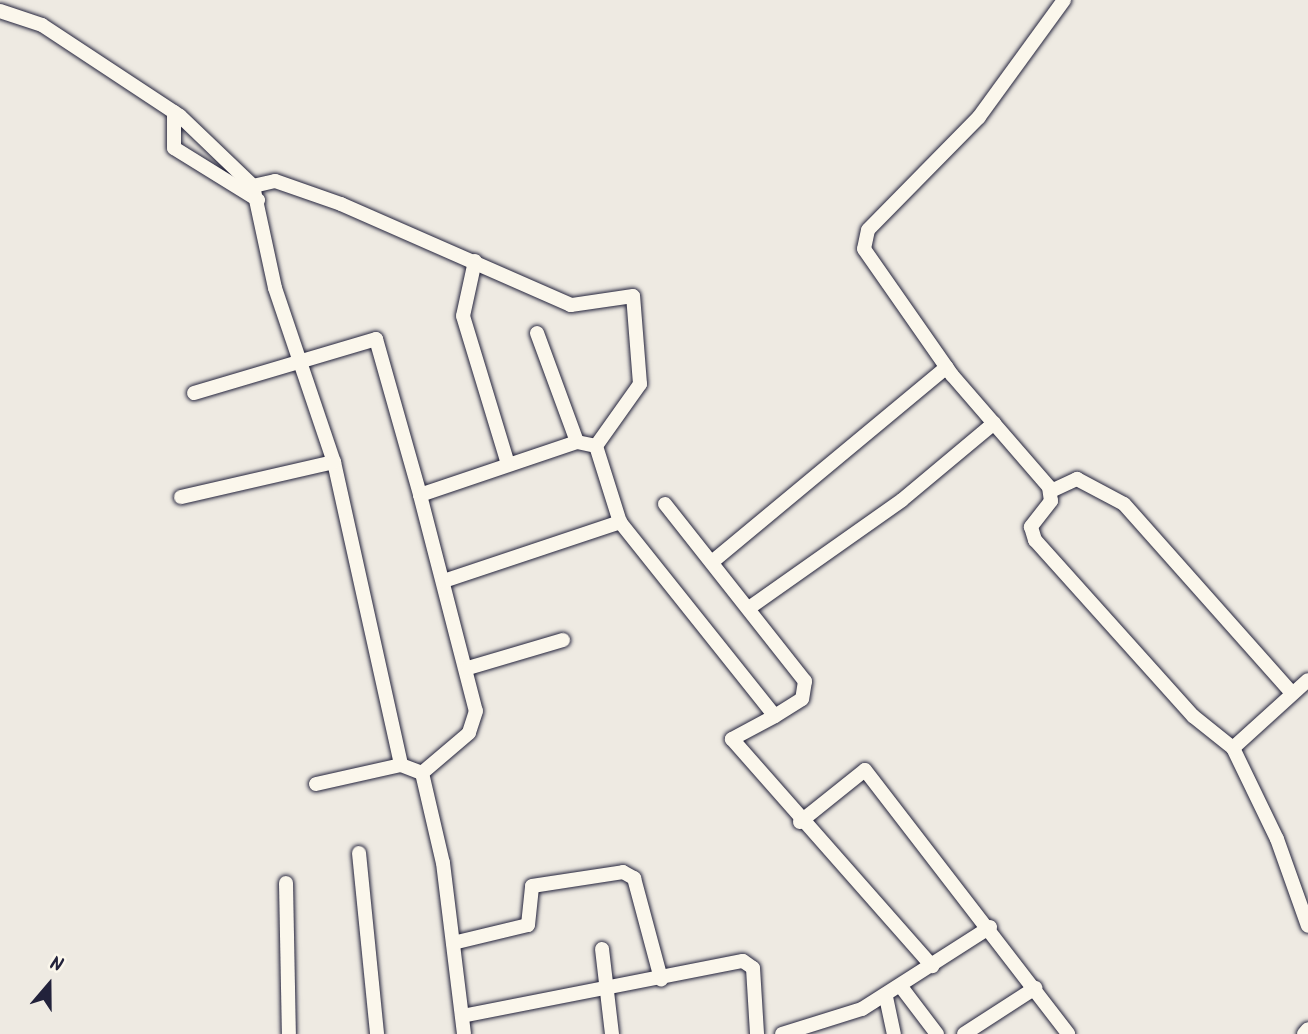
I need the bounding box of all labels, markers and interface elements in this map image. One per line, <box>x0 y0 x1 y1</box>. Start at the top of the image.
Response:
text: N <box>45 949 67 981</box>
north arrow <box>14 950 84 1020</box>

